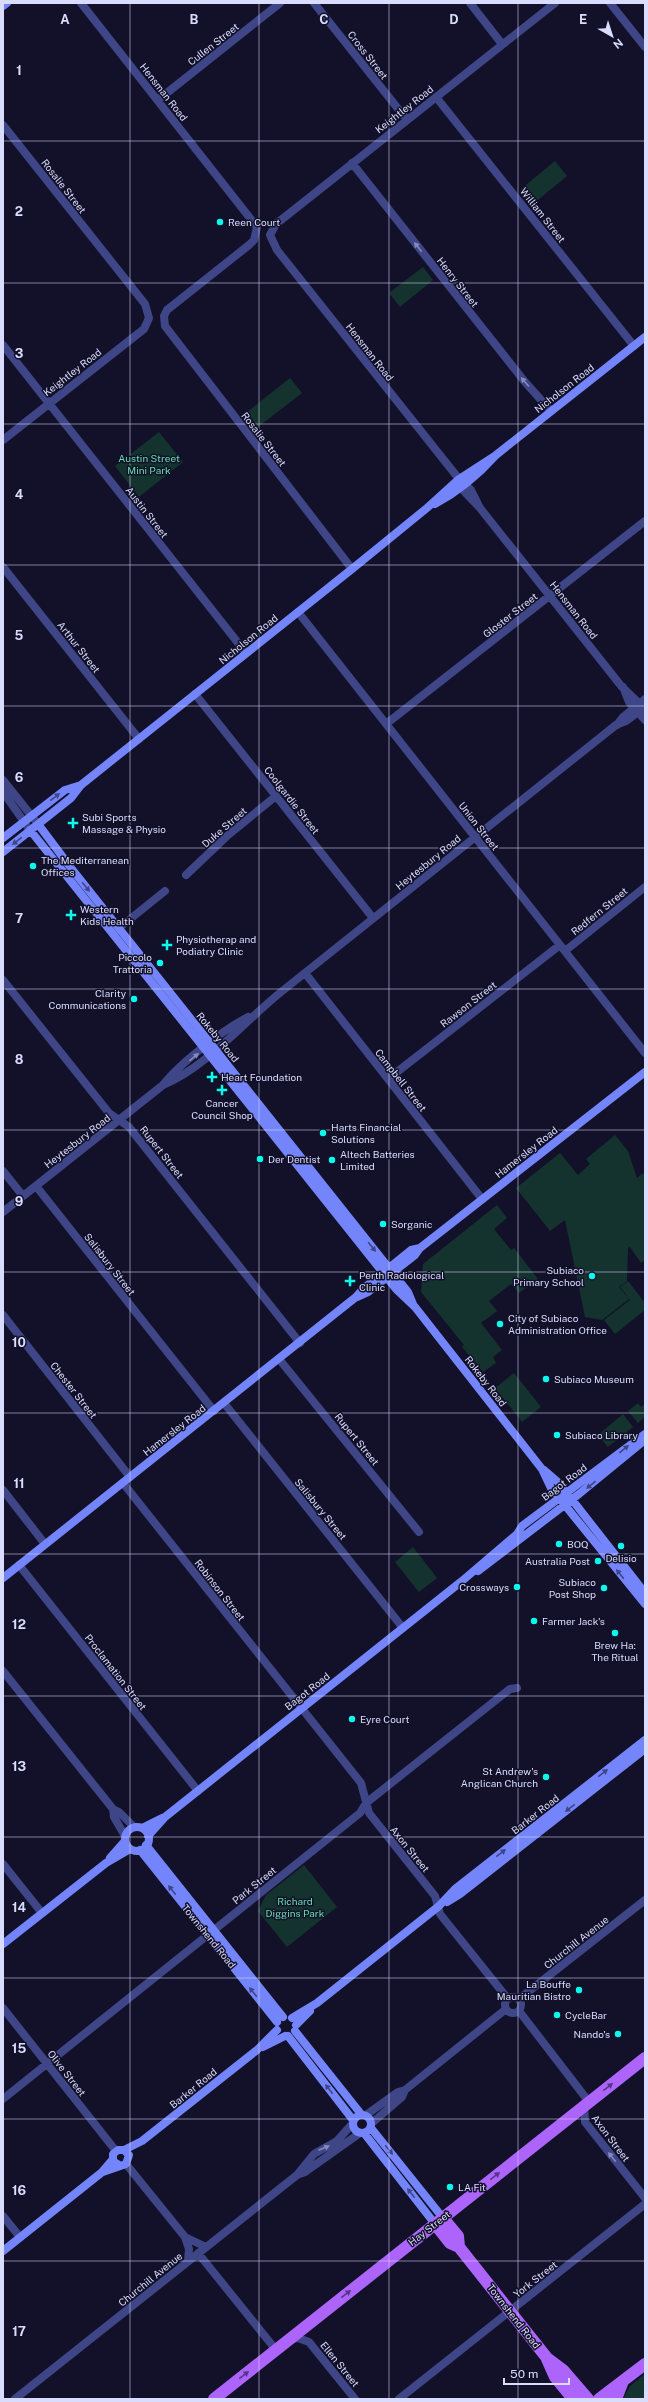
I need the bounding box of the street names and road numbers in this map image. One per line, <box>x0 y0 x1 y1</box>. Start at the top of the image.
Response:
street label: Cullen Street <box>185 20 241 68</box>
street label: Cross Street <box>345 28 391 82</box>
street label: Hensman Road <box>138 61 190 123</box>
street label: Keightley Road <box>373 83 435 135</box>
street label: Rosalie Street <box>39 156 89 216</box>
street label: William Street <box>518 185 568 245</box>
street label: Henry Street <box>435 255 481 309</box>
street label: Hensman Road <box>344 321 396 383</box>
street label: Keightley Road <box>41 346 103 398</box>
street label: Nicholson Road <box>532 361 596 415</box>
street label: Rosalie Street <box>239 409 289 469</box>
street label: Austin Street <box>123 484 171 540</box>
street label: Hensman Road <box>548 579 600 641</box>
street label: Gloster Street <box>480 590 540 640</box>
street label: Nicholson Road <box>216 612 280 666</box>
street label: Arthur Street <box>55 619 103 675</box>
street label: Coolgardie Street <box>262 764 322 836</box>
street label: Union Street <box>456 799 502 853</box>
street label: Duke Street <box>199 804 249 850</box>
street label: Heytesbury Road <box>393 832 463 892</box>
street label: Redfern Street <box>568 885 630 937</box>
street label: Rawson Street <box>438 978 499 1030</box>
street label: Rokeby Road <box>194 1010 242 1064</box>
street label: Campbell Street <box>373 1046 429 1114</box>
street label: Heytesbury Road <box>42 1112 112 1170</box>
street label: Rupert Street <box>138 1123 186 1181</box>
street label: Hamersley Road <box>492 1124 560 1180</box>
street label: Salisbury Street <box>82 1231 138 1298</box>
street label: Rokeby Road <box>463 1353 509 1409</box>
street label: Chester Street <box>48 1359 100 1421</box>
street label: Hamersley Road <box>140 1402 208 1458</box>
street label: Rupert Street <box>332 1411 382 1468</box>
street label: Bagot Road <box>539 1461 589 1503</box>
street label: Salisbury Street <box>293 1476 349 1542</box>
street label: Robinson Street <box>192 1557 248 1623</box>
street label: Proclamation Street <box>83 1632 149 1712</box>
street label: Bagot Road <box>282 1670 332 1712</box>
street label: Barker Road <box>509 1792 561 1836</box>
street label: Axon Street <box>388 1824 432 1874</box>
street label: Park Street <box>230 1864 278 1906</box>
street label: Townshend Road <box>180 1902 238 1970</box>
street label: Churchill Avenue <box>541 1913 611 1971</box>
street label: Olive Street <box>45 2048 89 2098</box>
street label: Barker Road <box>167 2065 219 2111</box>
street label: Axon Street <box>590 2112 633 2164</box>
street label: Hay Street <box>406 2208 452 2248</box>
street label: Churchill Avenue <box>116 2249 185 2308</box>
street label: York Street <box>511 2258 559 2300</box>
street label: Townshend Road <box>485 2281 543 2351</box>
street label: Ellen Street <box>318 2339 362 2389</box>

